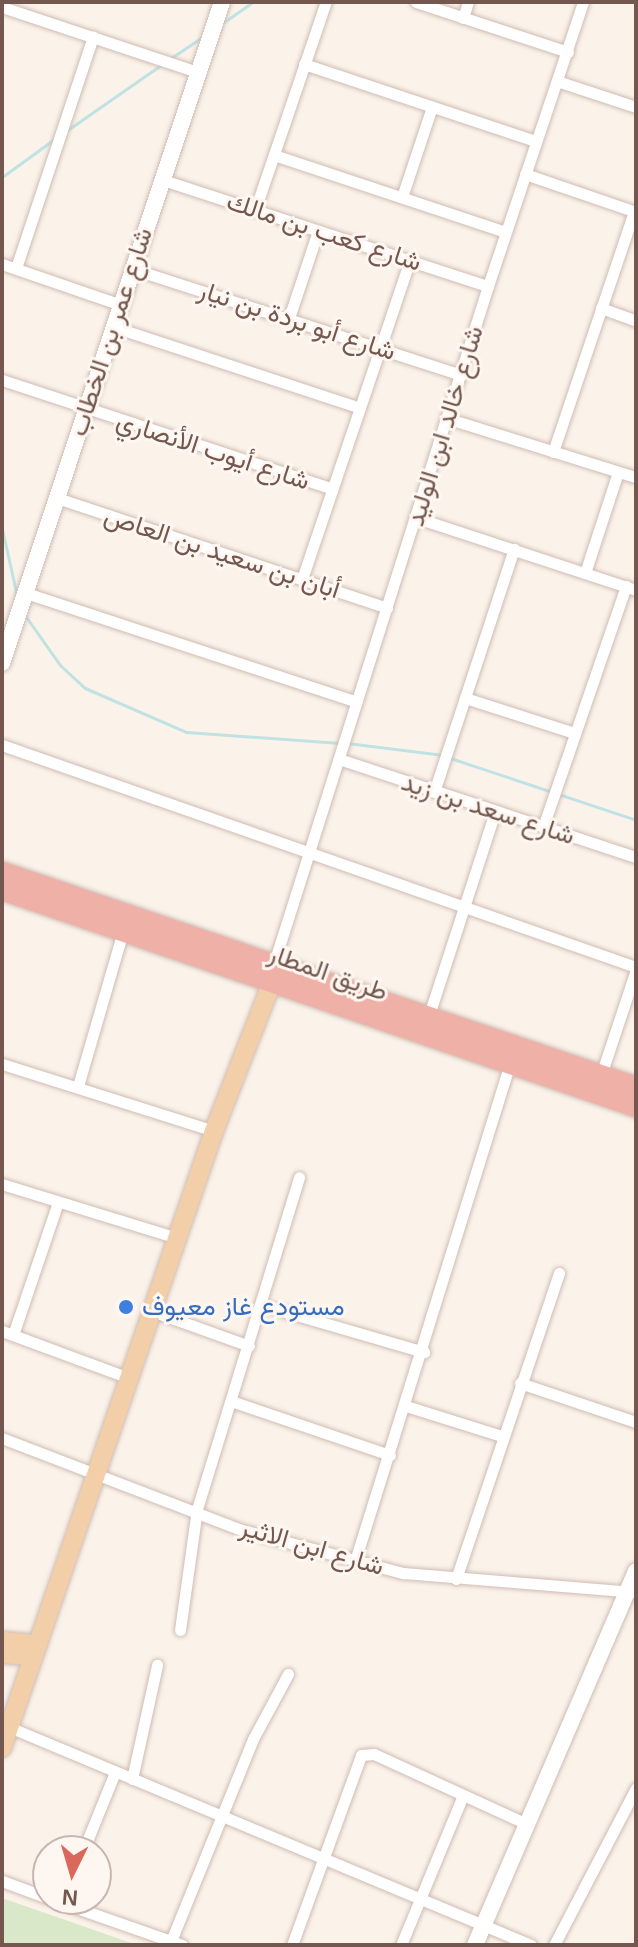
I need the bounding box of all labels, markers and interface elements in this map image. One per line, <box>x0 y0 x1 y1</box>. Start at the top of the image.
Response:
street label: شارع كعب بن مالك <box>223 186 425 278</box>
street label: شارع عمر بن الخطاب <box>63 224 159 440</box>
street label: شارع أبو بردة بن نيار <box>194 274 400 368</box>
street label: شارع خالد ابن الوليد <box>400 322 490 530</box>
street label: شارع أيوب الأنصاري <box>113 405 313 497</box>
street label: أبان بن سعيد بن العاص <box>100 500 344 606</box>
street label: شارع سعد بن زيد <box>397 766 579 852</box>
street label: طريق المطار <box>264 938 392 1008</box>
place label: مستودع غاز معيوف <box>142 1291 345 1323</box>
marker: مستودع غاز معيوف <box>117 1298 135 1316</box>
street label: شارع ابن الاثير <box>236 1512 388 1582</box>
north arrow <box>32 1835 112 1915</box>
text: N <box>61 1884 79 1911</box>

